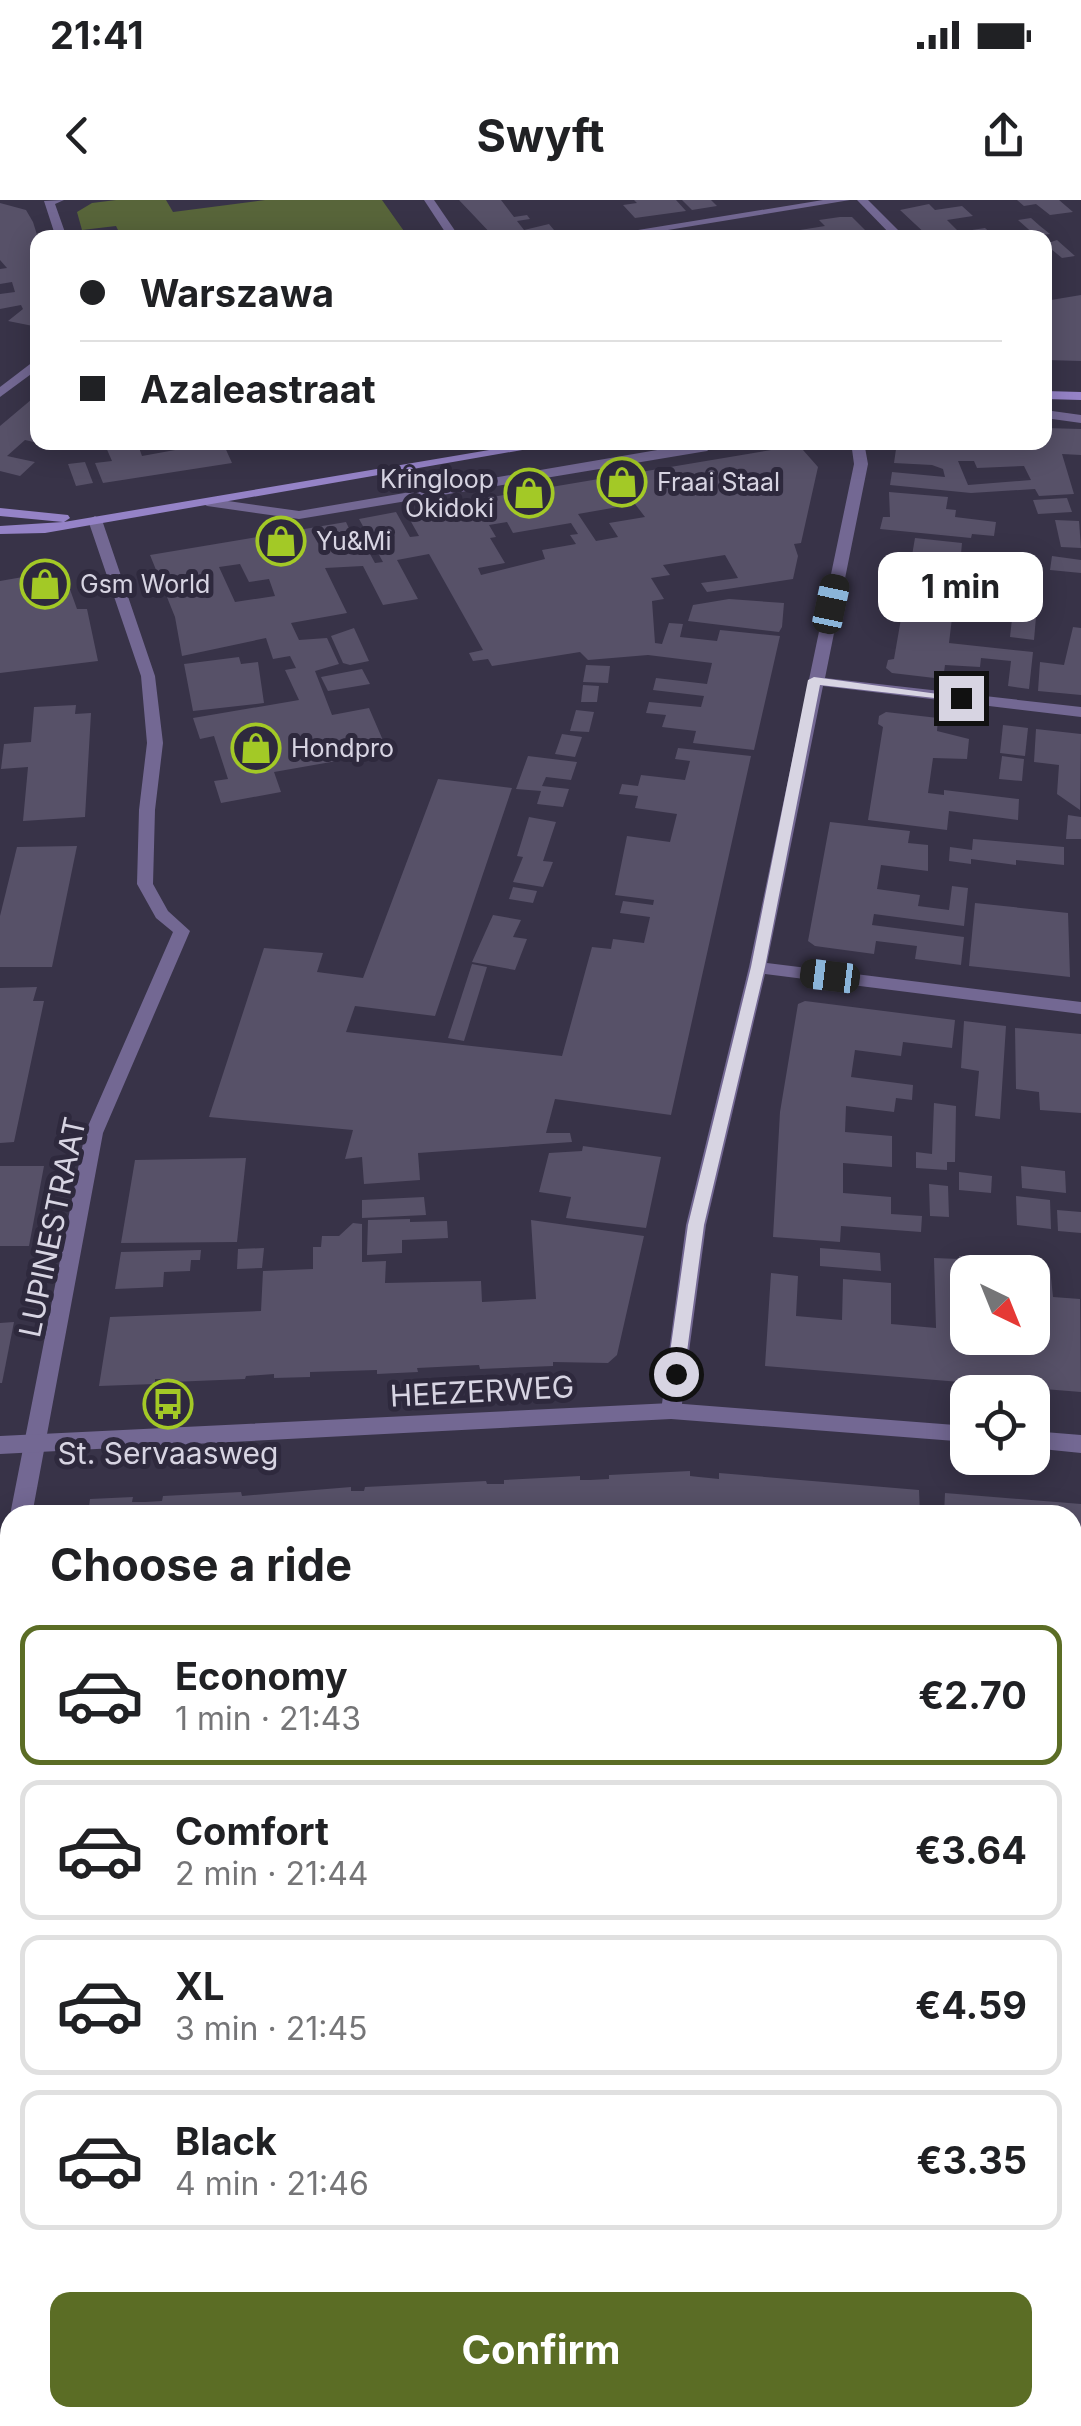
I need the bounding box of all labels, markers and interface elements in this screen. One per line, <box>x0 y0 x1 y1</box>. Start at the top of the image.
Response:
text: 21:41 <box>50 12 144 58</box>
icon: back <box>50 108 105 163</box>
text: Swyft <box>476 108 605 163</box>
icon: share <box>976 108 1031 163</box>
text: Warszawa <box>140 270 334 316</box>
text: Azaleastraat <box>140 366 376 412</box>
shop icon: Fraai Staal <box>596 456 648 508</box>
place label: Kringloop Okidoki <box>380 464 494 523</box>
shop icon: Kringloop Okidoki <box>503 467 555 519</box>
place label: Fraai Staal <box>657 467 780 497</box>
shop icon: Yu&Mi <box>255 515 307 567</box>
place label: Yu&Mi <box>316 526 392 556</box>
callout: 1 min <box>878 553 1044 623</box>
shop icon: Gsm World <box>19 558 71 610</box>
text: 1 min <box>921 567 1000 606</box>
place label: Gsm World <box>80 569 210 599</box>
car <box>810 572 852 636</box>
route end <box>939 676 984 721</box>
shop icon: Hondpro <box>230 722 282 774</box>
place label: Hondpro <box>291 733 394 763</box>
car <box>798 957 862 995</box>
street label: LUPINESTRAAT <box>11 1114 93 1340</box>
north arrow <box>950 1255 1050 1355</box>
map controls <box>950 1255 1050 1475</box>
route start <box>654 1352 699 1397</box>
street label: HEEZERWEG <box>389 1368 575 1414</box>
button: locate <box>950 1375 1050 1475</box>
bus stop icon: St. Servaasweg <box>142 1378 194 1430</box>
place label: St. Servaasweg <box>58 1435 278 1471</box>
text: Choose a ride <box>50 1537 352 1592</box>
icon: car <box>55 1650 145 1740</box>
text: Economy <box>175 1653 348 1699</box>
text: €2.70 <box>918 1672 1027 1718</box>
text: 1 min · 21:43 <box>175 1699 361 1738</box>
icon: car <box>55 1805 145 1895</box>
text: Comfort <box>175 1808 329 1854</box>
text: €3.64 <box>915 1827 1027 1873</box>
text: 2 min · 21:44 <box>175 1854 369 1893</box>
icon: car <box>55 1960 145 2050</box>
text: XL <box>175 1963 225 2009</box>
text: €4.59 <box>915 1982 1027 2028</box>
text: 3 min · 21:45 <box>175 2009 368 2048</box>
icon: car <box>55 2115 145 2205</box>
text: Black <box>175 2118 277 2164</box>
text: €3.35 <box>917 2137 1027 2183</box>
text: 4 min · 21:46 <box>175 2164 369 2203</box>
button: Confirm <box>50 2292 1032 2407</box>

